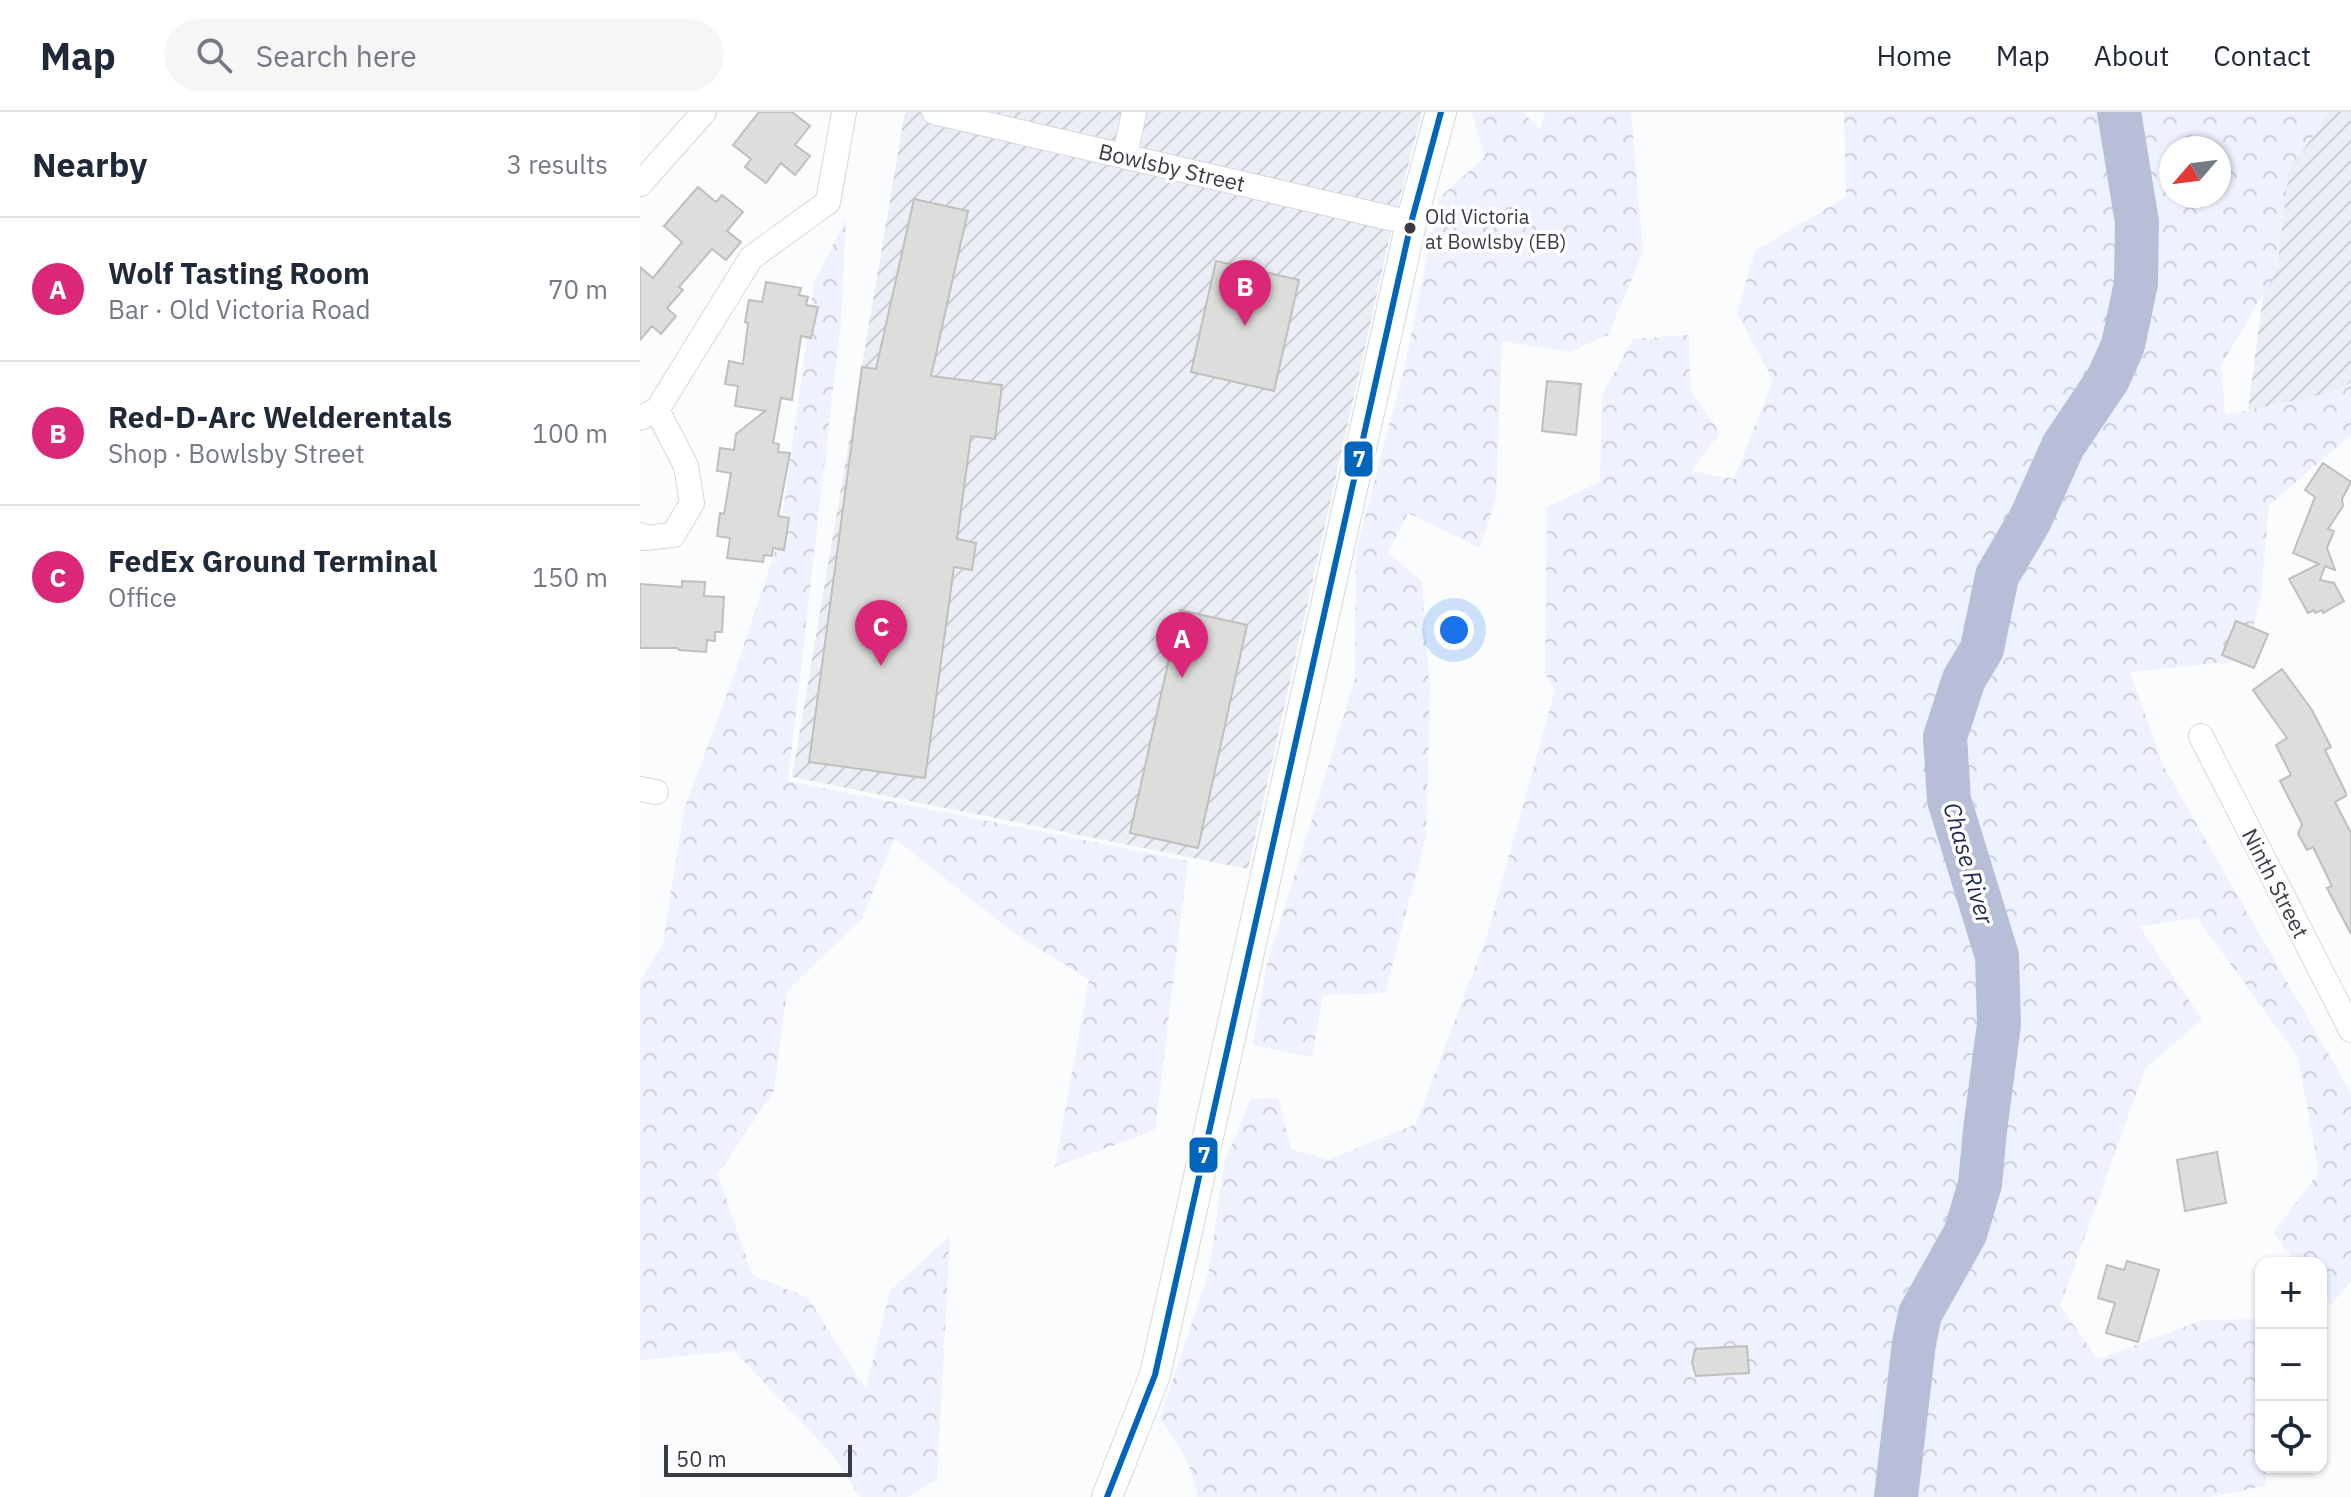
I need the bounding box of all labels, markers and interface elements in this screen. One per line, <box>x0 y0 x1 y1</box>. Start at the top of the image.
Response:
search box <box>164 19 724 91</box>
text: Map <box>40 31 116 80</box>
icon: search <box>192 33 236 77</box>
text: Search here <box>256 36 417 75</box>
text: Home <box>1876 37 1952 74</box>
text: Map <box>1996 37 2050 74</box>
text: About <box>2094 37 2169 74</box>
text: Contact <box>2213 37 2311 74</box>
street label: Bowlsby Street <box>1096 136 1248 198</box>
north arrow <box>2159 136 2231 208</box>
text: Nearby <box>32 142 147 186</box>
text: 3 results <box>506 147 608 181</box>
place label: Old Victoria at Bowlsby (EB) <box>1425 203 1566 255</box>
marker: Old Victoria at Bowlsby (EB) <box>1402 220 1418 236</box>
text: Wolf Tasting Room <box>108 253 370 292</box>
pin: B <box>1219 260 1271 326</box>
text: A <box>49 272 67 306</box>
text: 70 m <box>548 272 608 306</box>
text: Bar · Old Victoria Road <box>108 292 371 326</box>
text: Red-D-Arc Welderentals <box>108 397 452 436</box>
text: B <box>49 416 67 450</box>
text: 100 m <box>532 416 608 450</box>
text: Shop · Bowlsby Street <box>108 436 365 470</box>
line badge: 7 <box>1343 440 1374 478</box>
text: 7 <box>1352 444 1366 473</box>
text: FedEx Ground Terminal <box>108 541 437 580</box>
text: C <box>50 560 66 594</box>
text: 150 m <box>532 560 608 594</box>
text: Office <box>108 580 177 614</box>
pin: C <box>855 600 907 666</box>
your location <box>1434 610 1474 650</box>
pin: A <box>1156 612 1208 678</box>
water label: Chase River <box>1936 798 2002 929</box>
street label: Ninth Street <box>2236 823 2316 943</box>
line badge: 7 <box>1188 1136 1219 1174</box>
text: 7 <box>1197 1140 1211 1169</box>
map controls <box>2255 1257 2327 1473</box>
button: + <box>2255 1257 2327 1329</box>
button: − <box>2255 1329 2327 1401</box>
button: locate <box>2255 1401 2327 1473</box>
scale bar <box>664 1441 852 1477</box>
text: 50 m <box>676 1444 727 1473</box>

